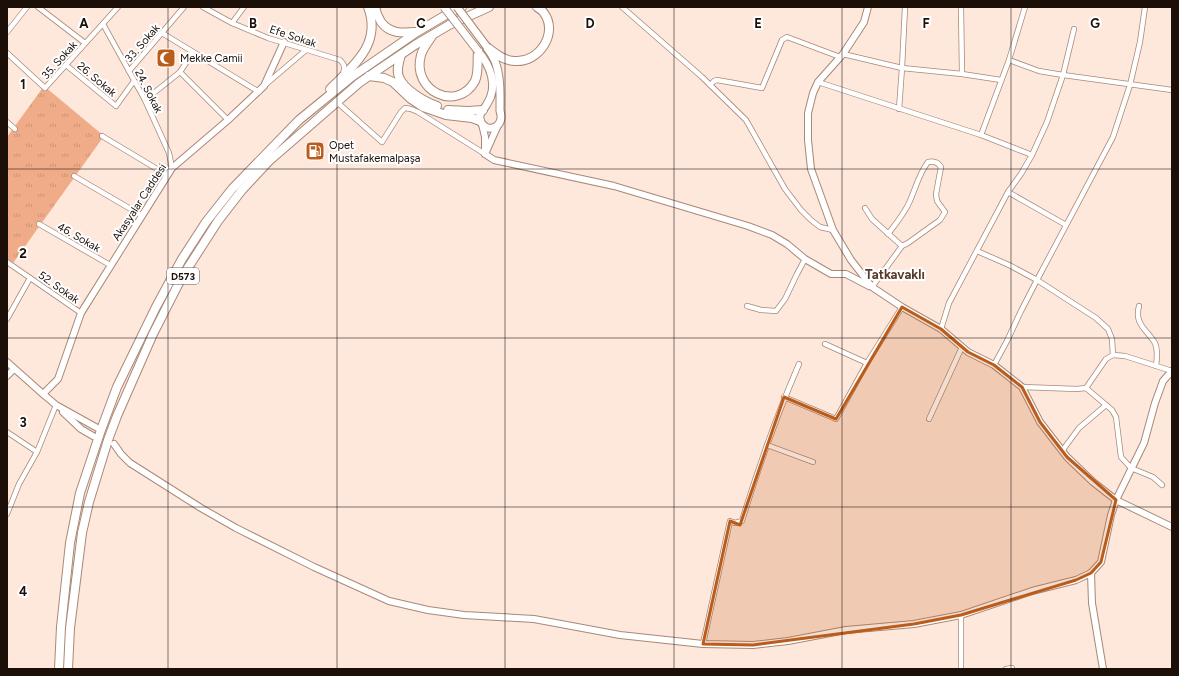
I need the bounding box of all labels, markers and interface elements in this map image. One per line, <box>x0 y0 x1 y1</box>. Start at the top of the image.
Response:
text: A <box>79 16 89 31</box>
text: B <box>249 16 257 31</box>
text: C <box>416 16 426 31</box>
text: D <box>585 16 595 31</box>
text: E <box>754 16 762 31</box>
text: F <box>922 16 930 31</box>
text: G <box>1090 16 1100 31</box>
street label: 33. Sokak <box>122 21 163 65</box>
street label: Efe Sokak <box>268 23 319 50</box>
street label: 35. Sokak <box>39 38 80 82</box>
mosque icon: Mekke Camii <box>155 47 177 69</box>
place label: Mekke Camii <box>180 52 243 65</box>
street label: 26. Sokak <box>75 59 119 100</box>
street label: 24. Sokak <box>132 67 165 116</box>
text: 1 <box>20 77 26 92</box>
place label: Opet Mustafakemalpaşa <box>329 139 420 165</box>
fuel station icon: Opet Mustafakemalpaşa <box>304 140 326 162</box>
street label: Akasyalar Caddesi <box>110 161 169 243</box>
street label: 46. Sokak <box>55 220 103 255</box>
text: 2 <box>19 246 27 261</box>
district label: Tatkavaklı <box>865 267 925 282</box>
road number: D573 <box>167 268 199 284</box>
street label: 52. Sokak <box>36 269 82 307</box>
text: 3 <box>19 415 27 430</box>
text: 4 <box>19 584 27 599</box>

